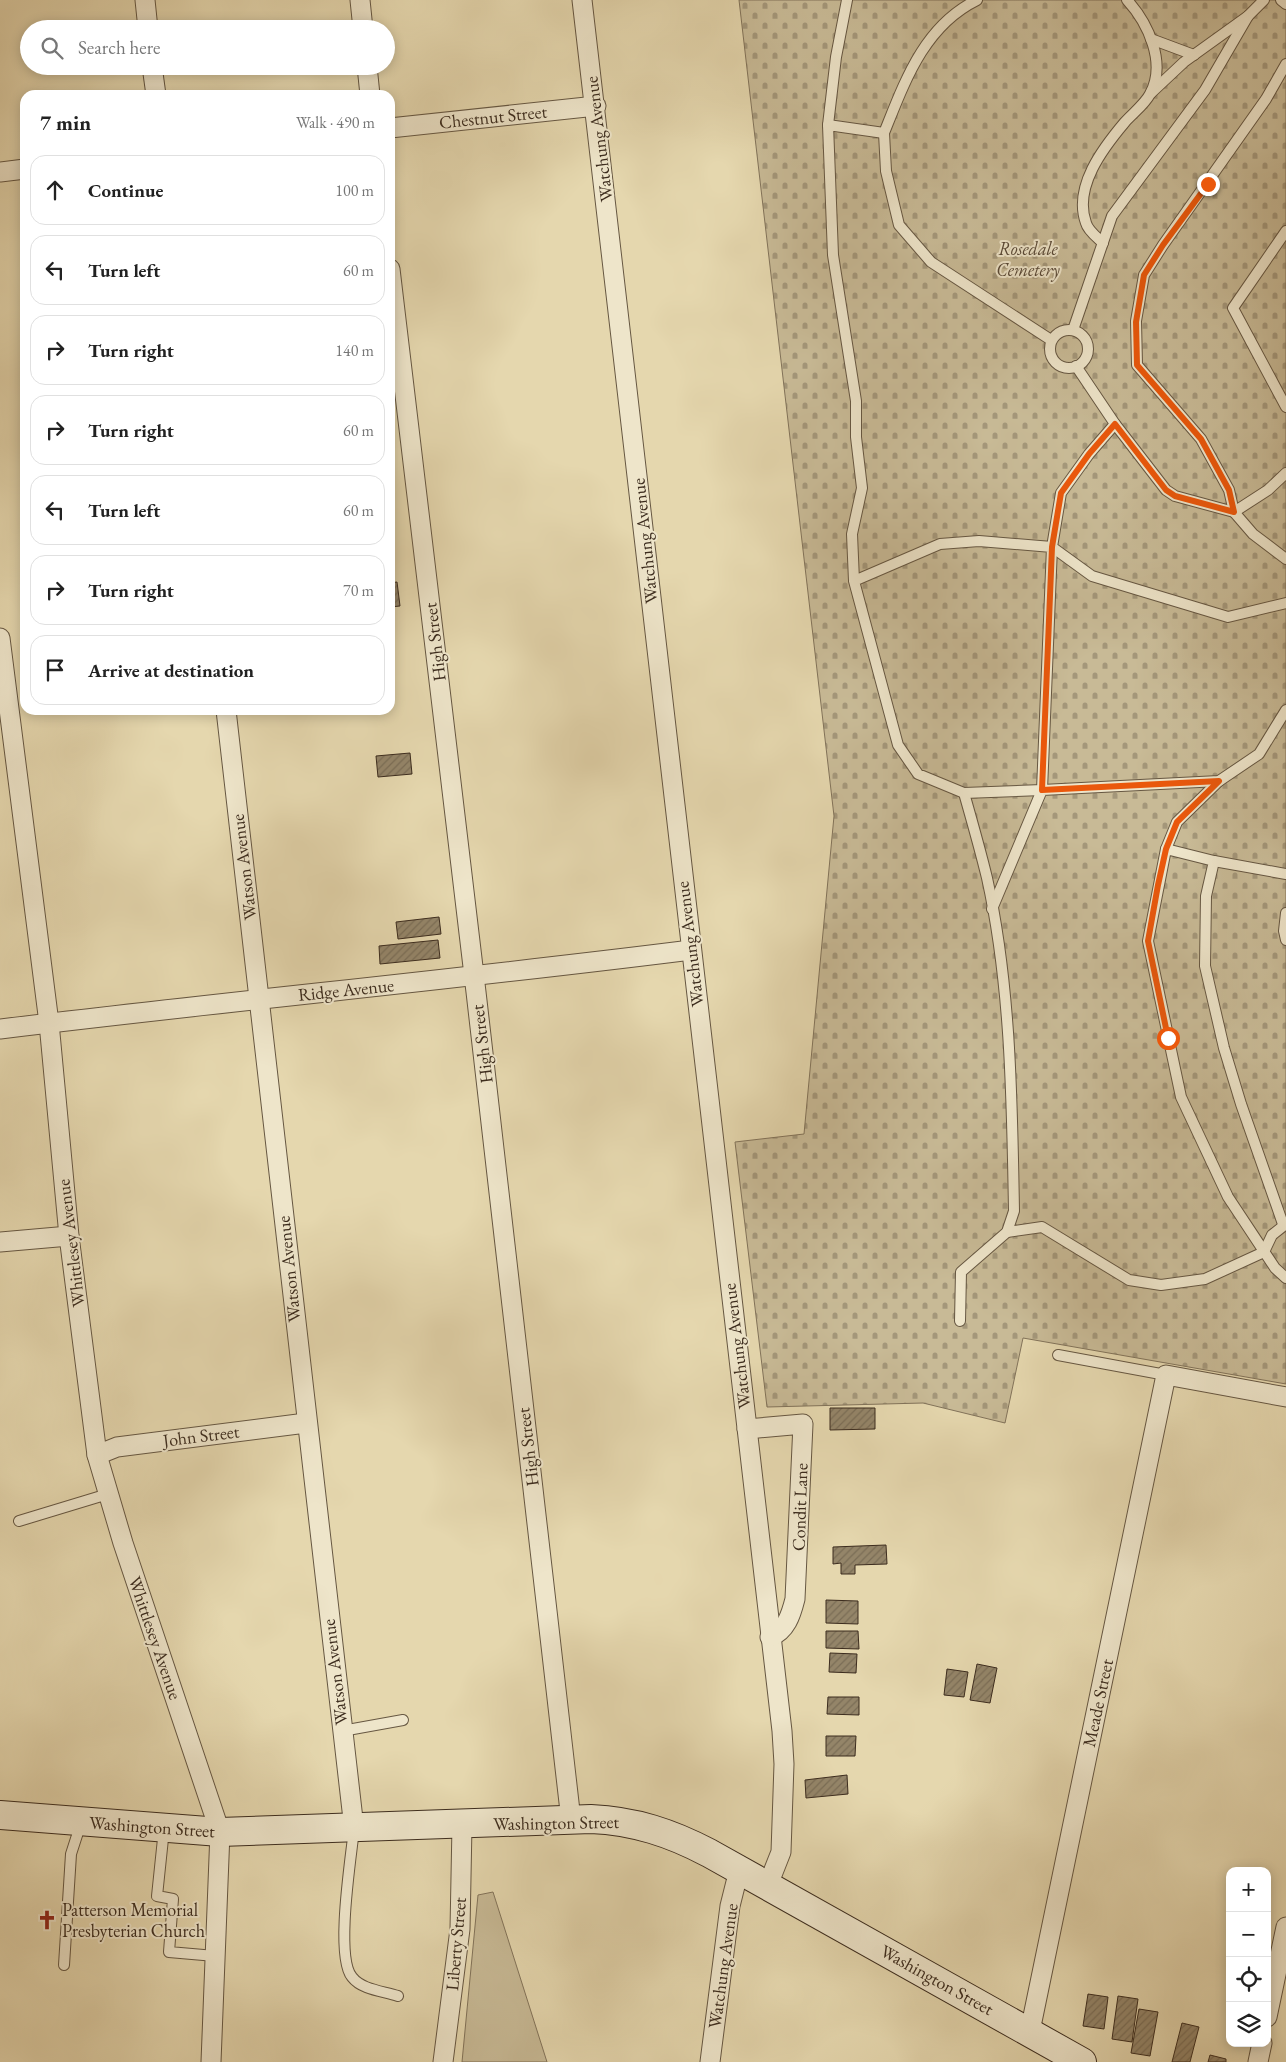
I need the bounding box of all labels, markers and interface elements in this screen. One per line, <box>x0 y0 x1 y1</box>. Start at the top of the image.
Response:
search box <box>20 20 395 75</box>
icon: search <box>38 34 66 62</box>
text: Search here <box>78 35 160 60</box>
street label: Watchung Avenue <box>579 75 618 203</box>
street label: Chestnut Street <box>438 99 548 134</box>
text: 7 min <box>40 109 91 136</box>
text: Walk · 490 m <box>296 112 375 133</box>
route end <box>1197 173 1220 196</box>
icon: ahead <box>41 176 69 204</box>
text: Continue <box>88 178 163 203</box>
text: 100 m <box>335 180 374 201</box>
park label: Rosedale Cemetery <box>996 237 1060 282</box>
icon: left <box>41 256 69 284</box>
text: Turn left <box>88 258 160 283</box>
text: 60 m <box>343 260 374 281</box>
icon: right <box>41 336 69 364</box>
text: Turn right <box>88 338 174 363</box>
text: 140 m <box>335 340 374 361</box>
icon: right <box>41 416 69 444</box>
text: Turn right <box>88 418 174 443</box>
text: 60 m <box>343 420 374 441</box>
street label: Watchung Avenue <box>626 477 663 605</box>
icon: left <box>41 496 69 524</box>
text: Turn left <box>88 498 160 523</box>
text: 60 m <box>343 500 374 521</box>
icon: right <box>41 576 69 604</box>
text: Turn right <box>88 578 174 603</box>
text: 70 m <box>343 580 374 601</box>
street label: High Street <box>418 601 451 683</box>
icon: arrive <box>41 656 69 684</box>
text: Arrive at destination <box>88 658 254 683</box>
street label: Watson Avenue <box>226 813 261 922</box>
street label: Watchung Avenue <box>670 880 709 1008</box>
street label: Ridge Avenue <box>297 973 395 1006</box>
street label: High Street <box>465 1003 498 1085</box>
route start <box>1157 1027 1180 1050</box>
street label: Whittlesey Avenue <box>51 1178 90 1308</box>
street label: Watson Avenue <box>271 1215 306 1323</box>
street label: Watchung Avenue <box>717 1282 756 1410</box>
street label: High Street <box>511 1406 544 1488</box>
street label: John Street <box>159 1419 241 1452</box>
street label: Condit Lane <box>786 1463 813 1551</box>
street label: Whittlesey Avenue <box>124 1573 187 1702</box>
street label: Watson Avenue <box>317 1618 352 1727</box>
street label: Meade Street <box>1077 1656 1118 1749</box>
street label: Washington Street <box>493 1810 619 1835</box>
street label: Washington Street <box>88 1811 216 1842</box>
map controls <box>1226 1867 1271 2047</box>
button: + <box>1226 1867 1271 1912</box>
street label: Liberty Street <box>440 1896 471 1992</box>
place label: Patterson Memorial Presbyterian Church <box>62 1898 205 1942</box>
street label: Watchung Avenue <box>702 1902 743 2030</box>
church icon: Patterson Memorial Presbyterian Church <box>36 1909 58 1931</box>
button: − <box>1226 1912 1271 1957</box>
street label: Washington Street <box>877 1939 998 2020</box>
button: locate <box>1226 1957 1271 2002</box>
button: layers <box>1226 2002 1271 2047</box>

